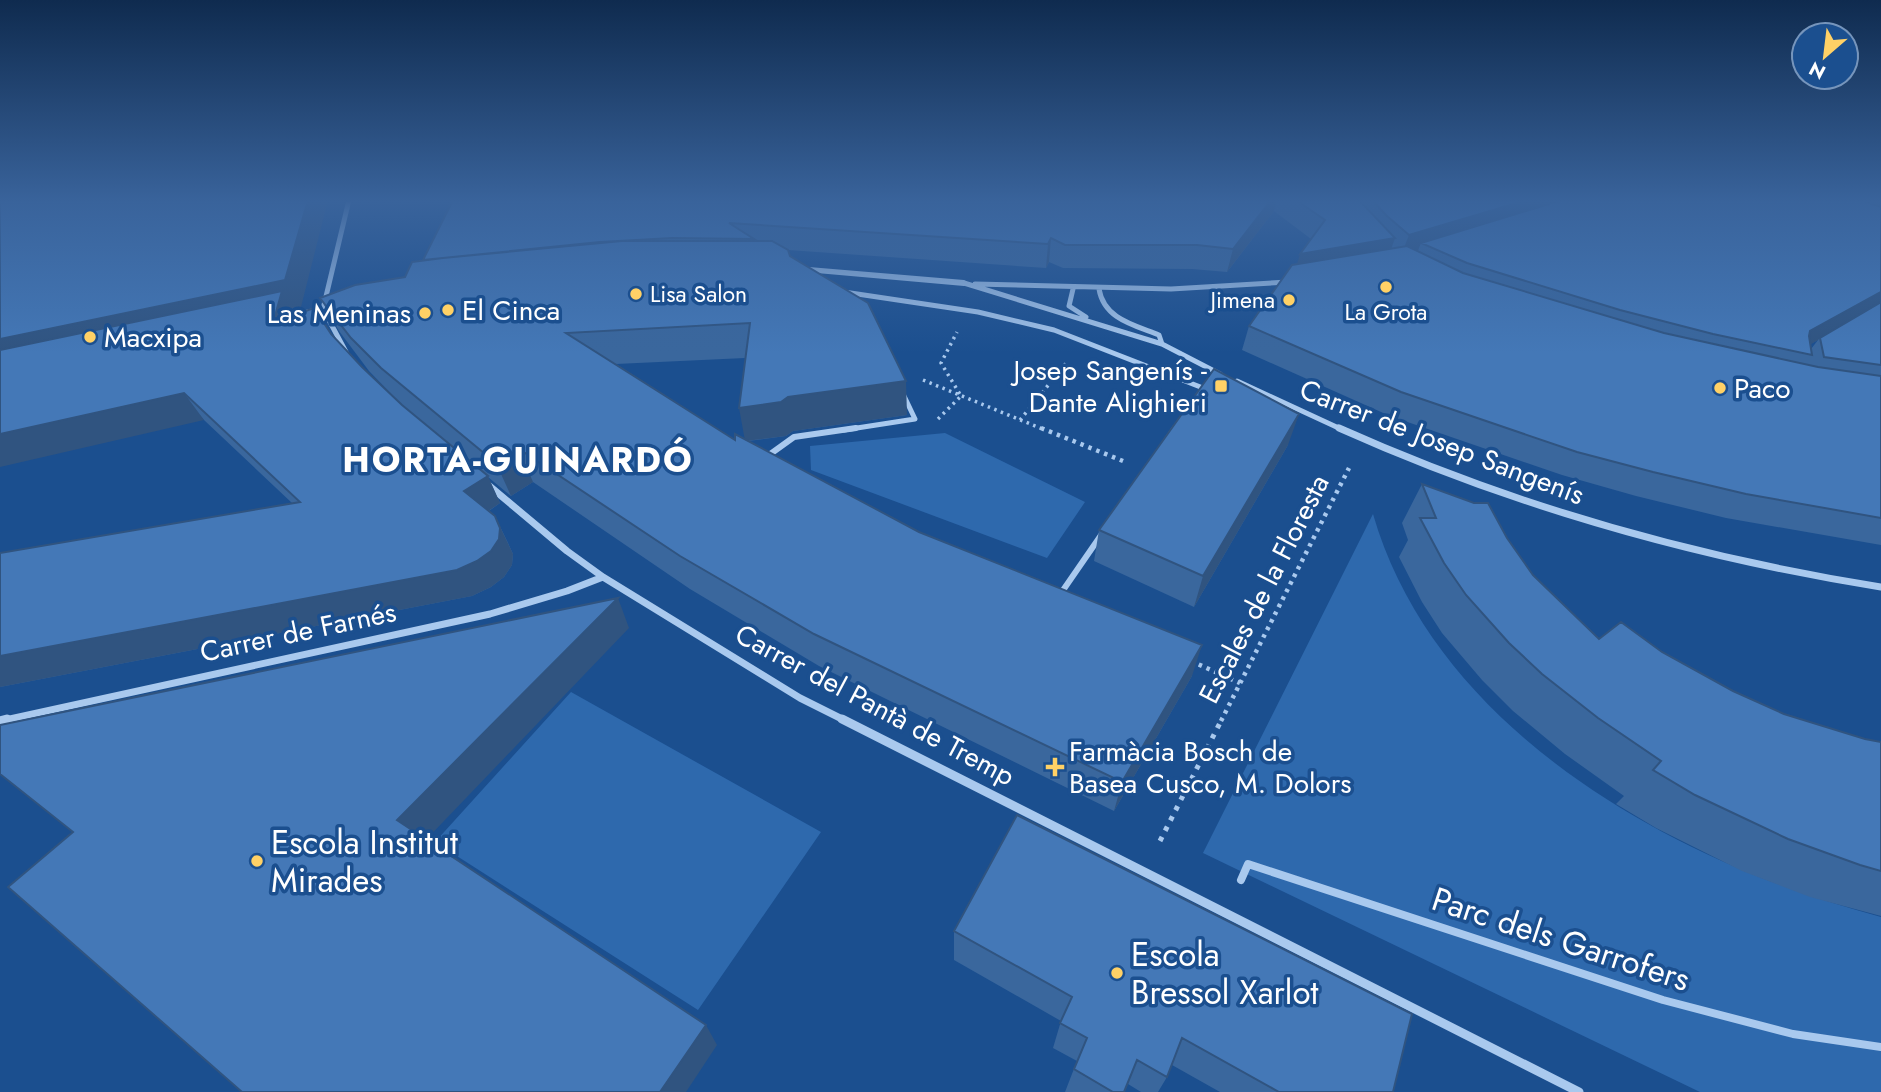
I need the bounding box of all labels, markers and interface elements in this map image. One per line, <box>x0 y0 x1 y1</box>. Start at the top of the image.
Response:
north arrow <box>1790 21 1860 91</box>
text: N <box>1804 55 1830 86</box>
place label: Lisa Salon <box>650 277 747 311</box>
marker: La Grota <box>1378 279 1394 295</box>
place label: Jimena <box>1208 283 1275 317</box>
marker: Lisa Salon <box>628 286 644 302</box>
place label: El Cinca <box>462 290 560 331</box>
marker: Jimena <box>1281 292 1297 308</box>
place label: Las Meninas <box>267 293 411 334</box>
place label: La Grota <box>1345 295 1427 329</box>
marker: El Cinca <box>440 302 456 318</box>
marker: Las Meninas <box>417 305 433 321</box>
place label: Macxipa <box>104 317 202 358</box>
marker: Macxipa <box>82 329 98 345</box>
place label: Josep Sangenís - Dante Alighieri <box>1009 350 1207 423</box>
place label: Paco <box>1734 368 1791 409</box>
street label: Carrer de Josep Sangenís <box>1294 369 1590 515</box>
marker: Josep Sangenís - Dante Alighieri <box>1213 378 1229 394</box>
marker: Paco <box>1712 380 1728 396</box>
district label: HORTA-GUINARDÓ <box>342 435 694 485</box>
street label: Escales de la Floresta <box>1189 467 1339 711</box>
street label: Carrer de Farnés <box>196 591 400 673</box>
street label: Carrer del Pantà de Tremp <box>728 614 1022 796</box>
place label: Farmàcia Bosch de Basea Cusco, M. Dolors <box>1069 731 1352 804</box>
marker: Farmàcia Bosch de Basea Cusco, M. Dolors <box>1047 759 1063 775</box>
place label: Escola Institut Mirades <box>271 819 458 904</box>
marker: Escola Institut Mirades <box>249 853 265 869</box>
street label: Parc dels Garrofers <box>1426 875 1696 1003</box>
place label: Escola Bressol Xarlot <box>1131 931 1318 1016</box>
marker: Escola Bressol Xarlot <box>1109 965 1125 981</box>

